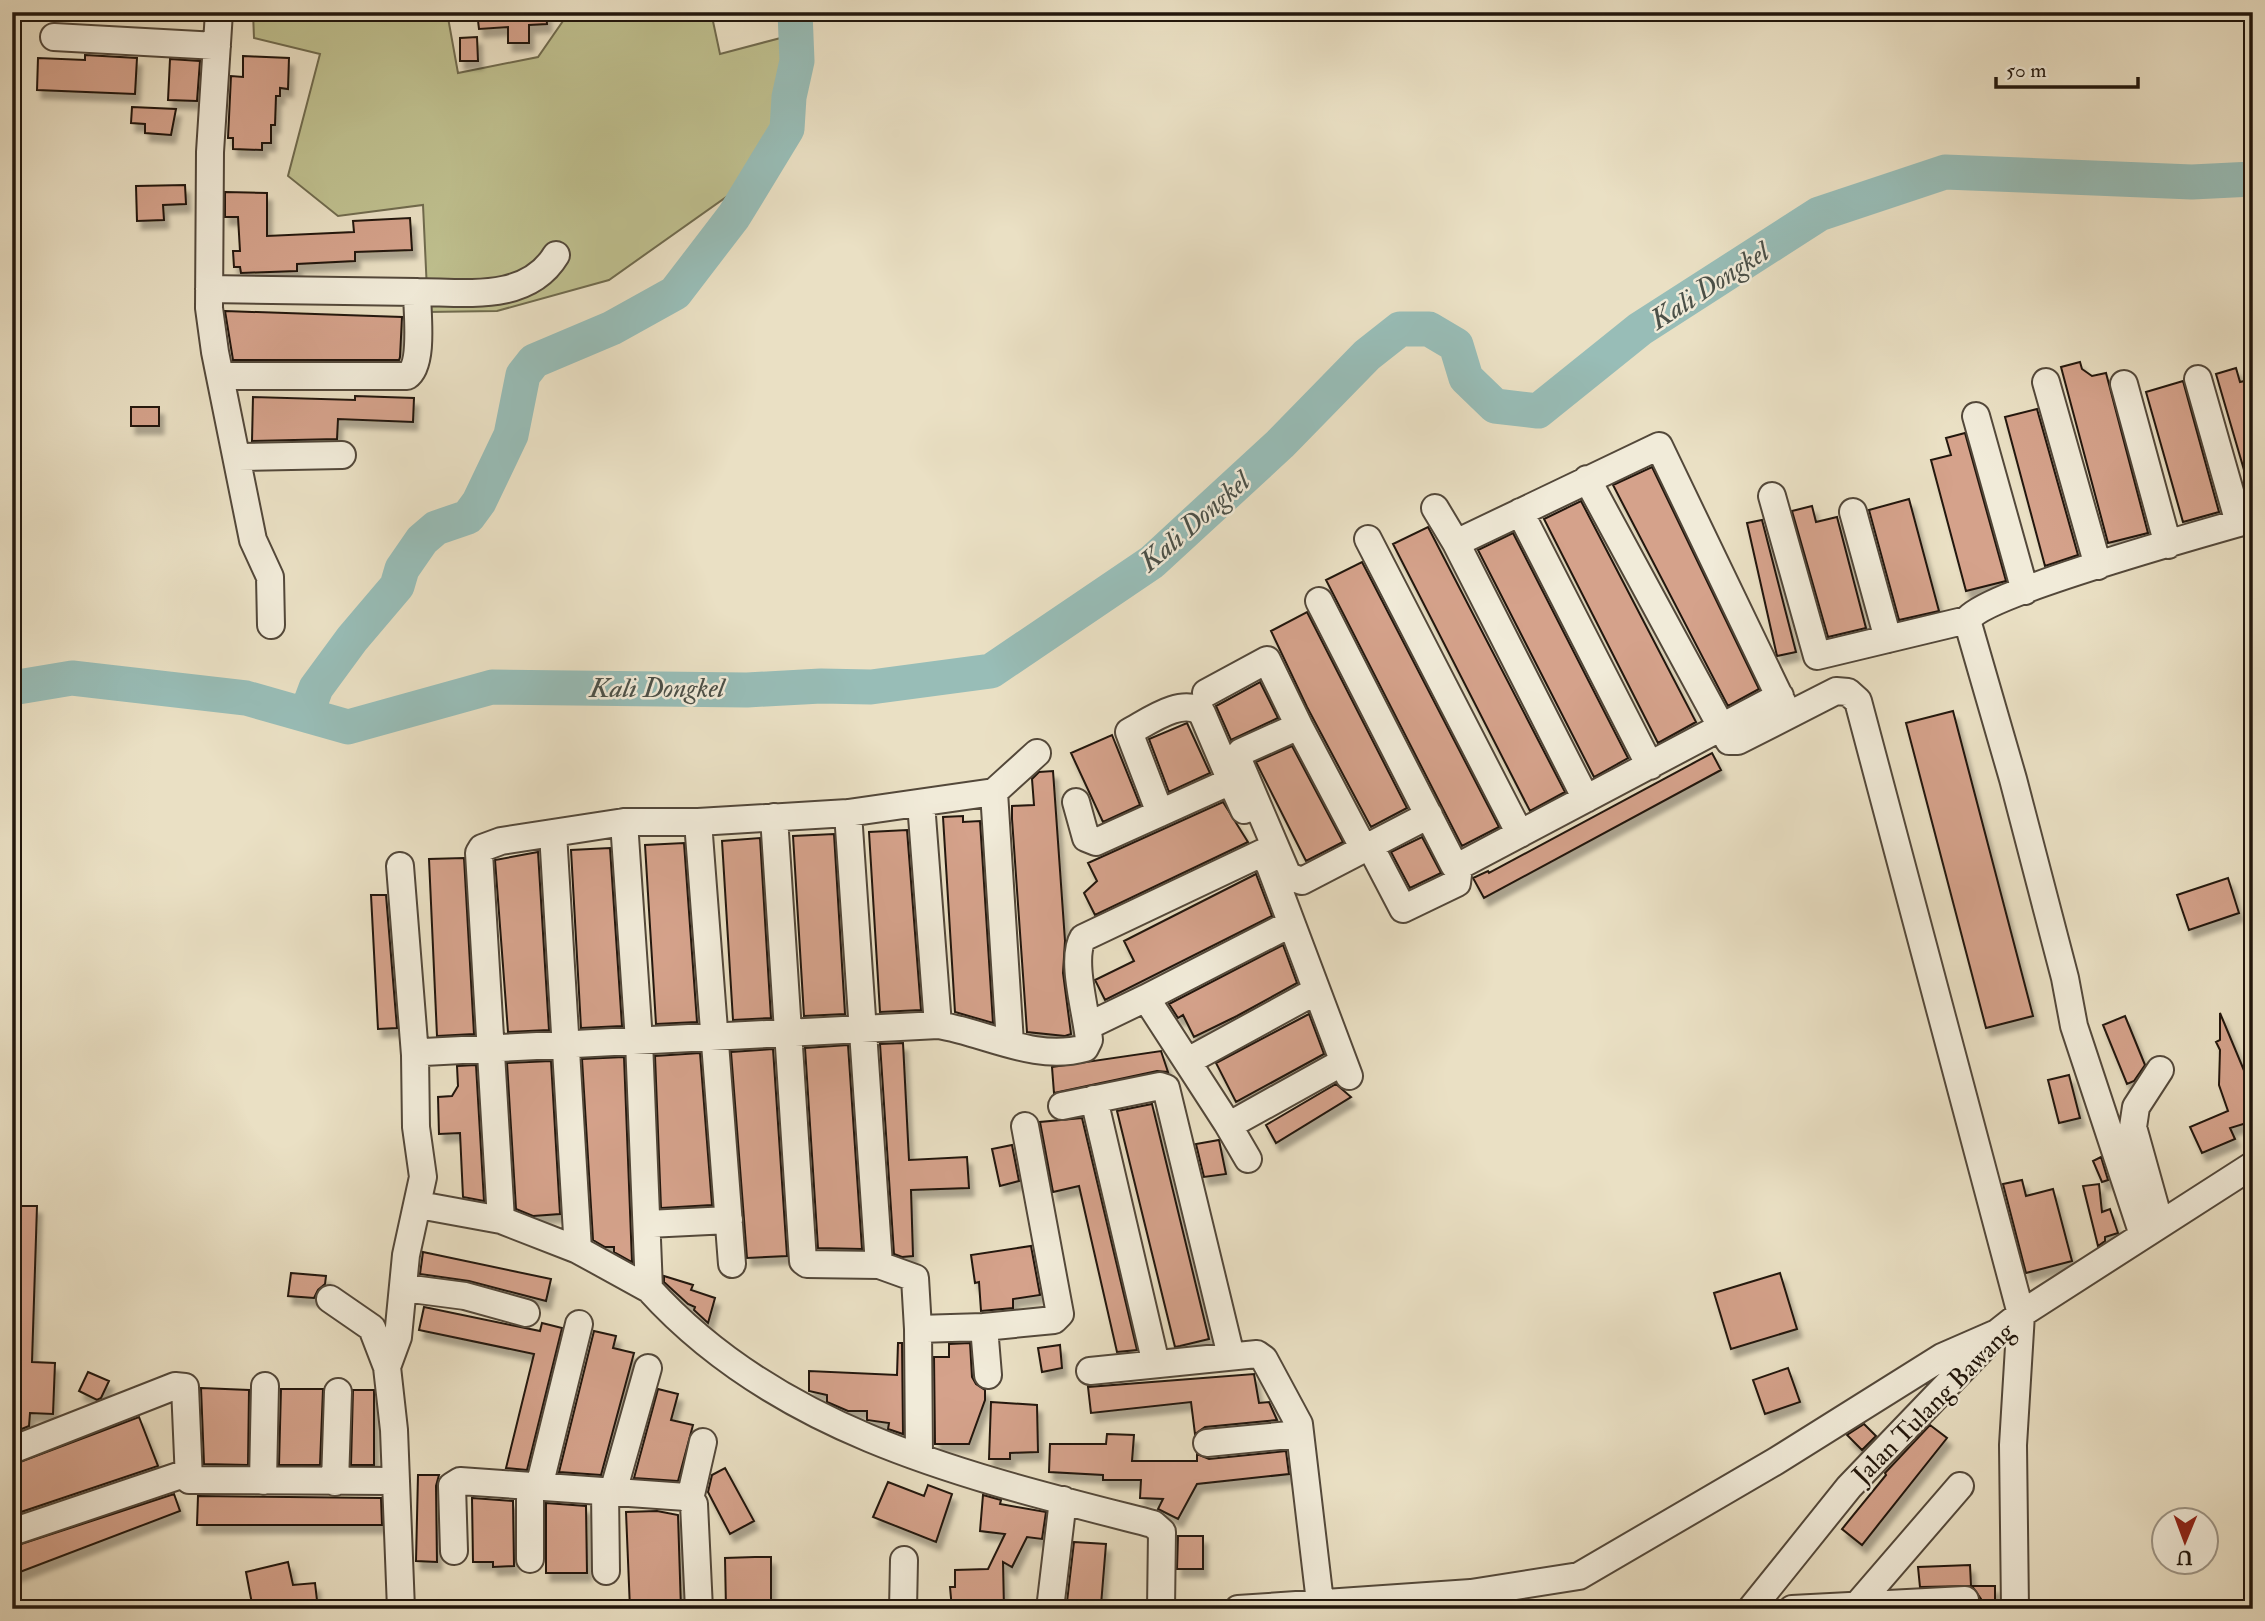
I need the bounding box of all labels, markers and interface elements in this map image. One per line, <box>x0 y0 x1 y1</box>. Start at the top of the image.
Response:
scale bar <box>1996 46 2137 90</box>
text: 50 m <box>2006 57 2047 84</box>
water label: Kali Dongkel <box>1642 234 1778 339</box>
water label: Kali Dongkel <box>1131 463 1259 581</box>
water label: Kali Dongkel <box>588 671 727 706</box>
street label: Jalan Tulang Bawang <box>1845 1315 2022 1492</box>
north arrow <box>2150 1506 2220 1576</box>
text: U <box>2176 1545 2193 1569</box>

